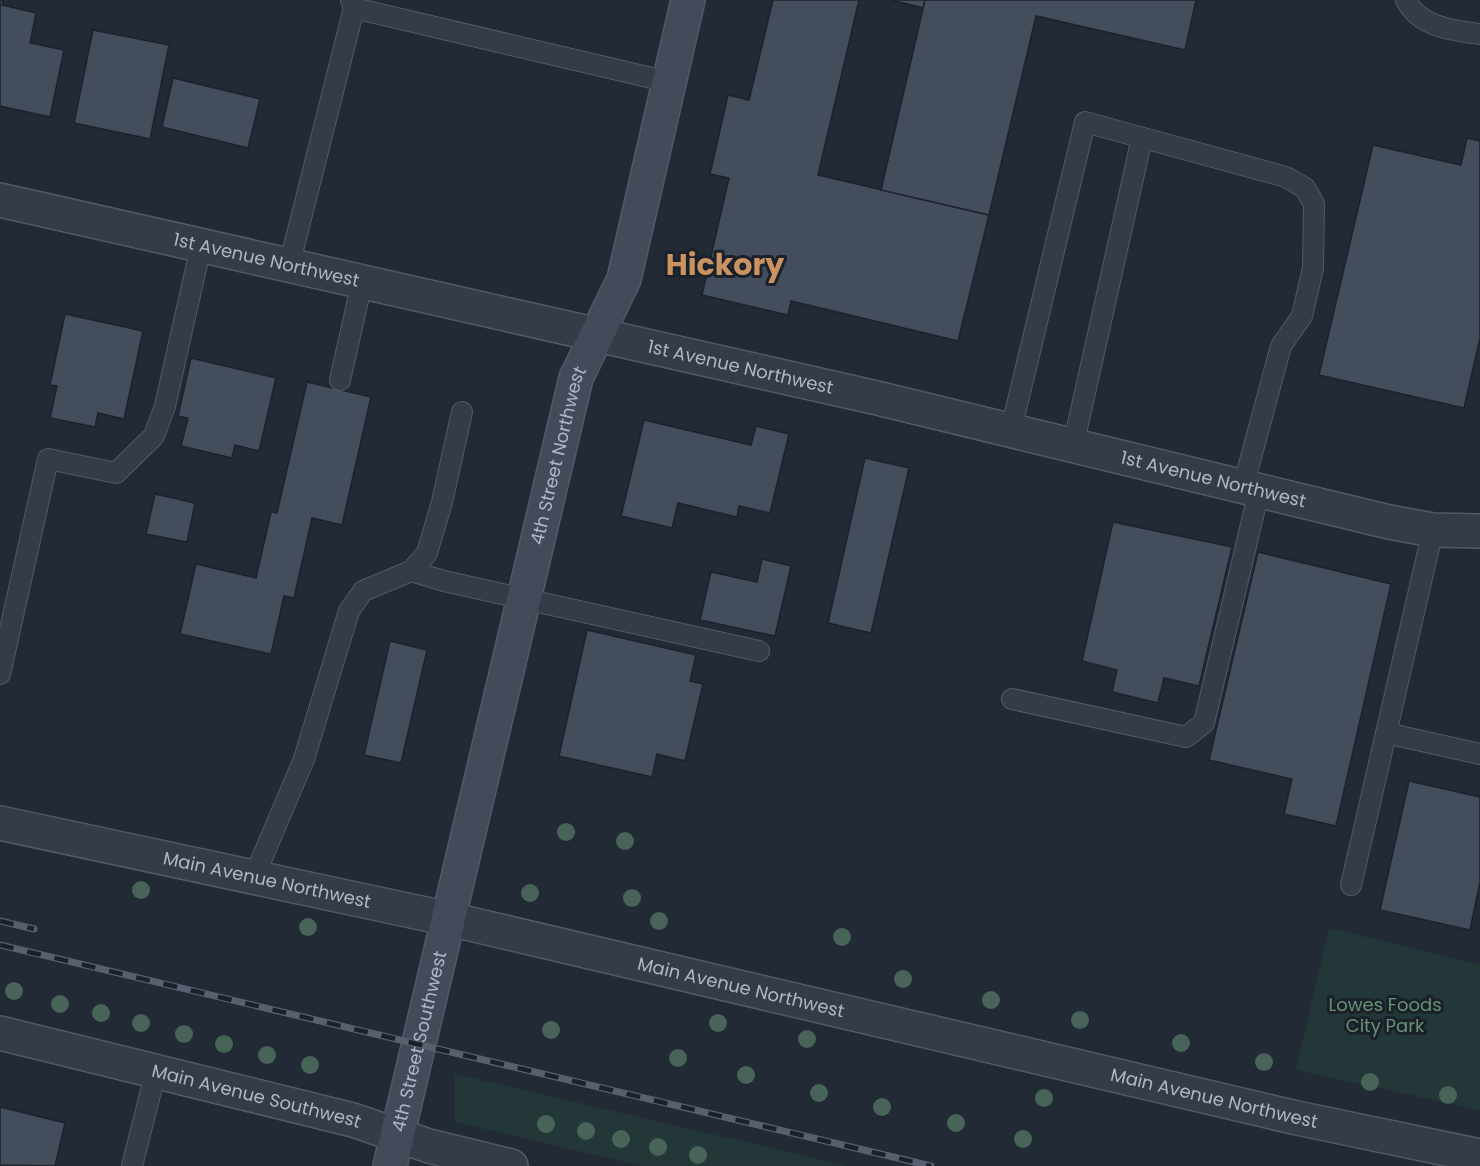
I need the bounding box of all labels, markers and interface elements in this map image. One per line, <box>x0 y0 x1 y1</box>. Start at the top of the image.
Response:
street label: 1st Avenue Northwest <box>171 227 362 293</box>
district label: Hickory <box>666 243 784 286</box>
street label: 1st Avenue Northwest <box>645 334 836 400</box>
street label: 4th Street Northwest <box>524 362 592 547</box>
street label: 1st Avenue Northwest <box>1118 444 1309 513</box>
street label: Main Avenue Northwest <box>161 845 373 914</box>
street label: 4th Street Southwest <box>385 948 452 1134</box>
street label: Main Avenue Northwest <box>635 951 847 1023</box>
park label: Lowes Foods City Park <box>1328 992 1442 1038</box>
street label: Main Avenue Southwest <box>149 1058 365 1134</box>
street label: Main Avenue Northwest <box>1108 1062 1320 1134</box>

